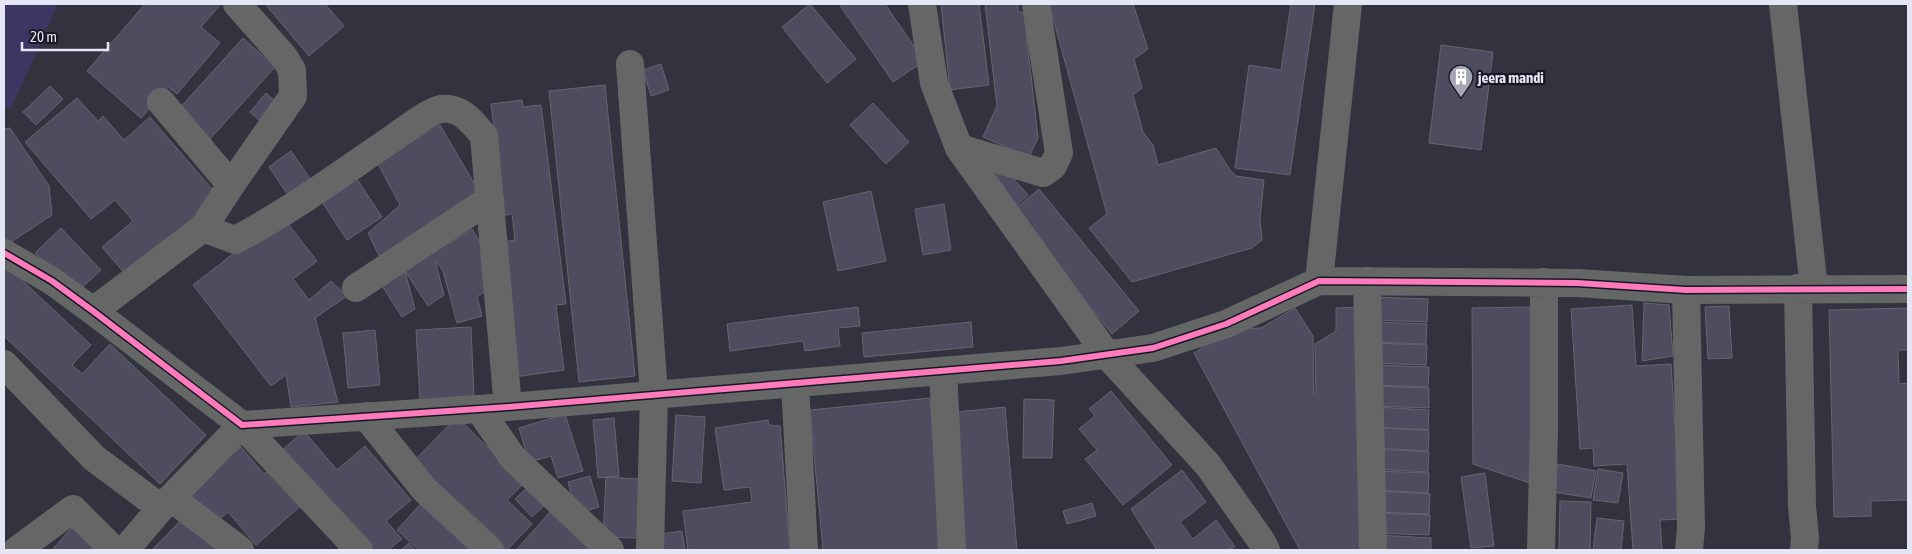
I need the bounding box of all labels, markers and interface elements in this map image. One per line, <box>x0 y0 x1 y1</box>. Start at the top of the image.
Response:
scale bar <box>22 20 109 52</box>
text: 20 m <box>30 28 57 45</box>
building icon: jeera mandi <box>1448 64 1474 98</box>
place label: jeera mandi <box>1477 69 1544 86</box>

